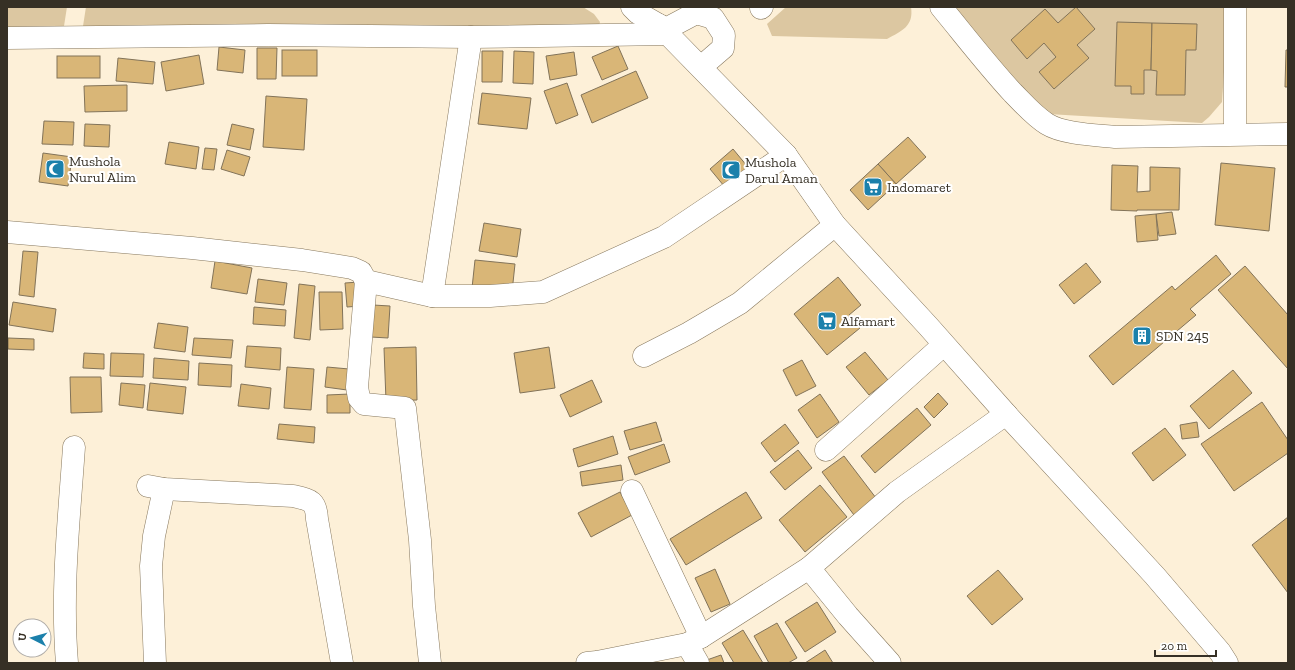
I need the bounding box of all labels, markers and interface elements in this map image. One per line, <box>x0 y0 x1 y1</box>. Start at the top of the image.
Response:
place label: Mushola Nurul Alim <box>69 153 136 186</box>
place label: Mushola Darul Aman <box>745 154 818 187</box>
mosque icon: Mushola Nurul Alim <box>44 158 66 180</box>
mosque icon: Mushola Darul Aman <box>720 159 742 181</box>
supermarket icon: Indomaret <box>862 176 884 198</box>
place label: Indomaret <box>887 179 952 196</box>
supermarket icon: Alfamart <box>816 310 838 332</box>
place label: Alfamart <box>841 313 896 330</box>
building icon: SDN 245 <box>1131 325 1153 347</box>
place label: SDN 245 <box>1156 328 1209 345</box>
north arrow <box>12 618 52 658</box>
text: U <box>16 632 29 642</box>
scale bar <box>1155 632 1216 658</box>
text: 20 m <box>1161 639 1188 653</box>

